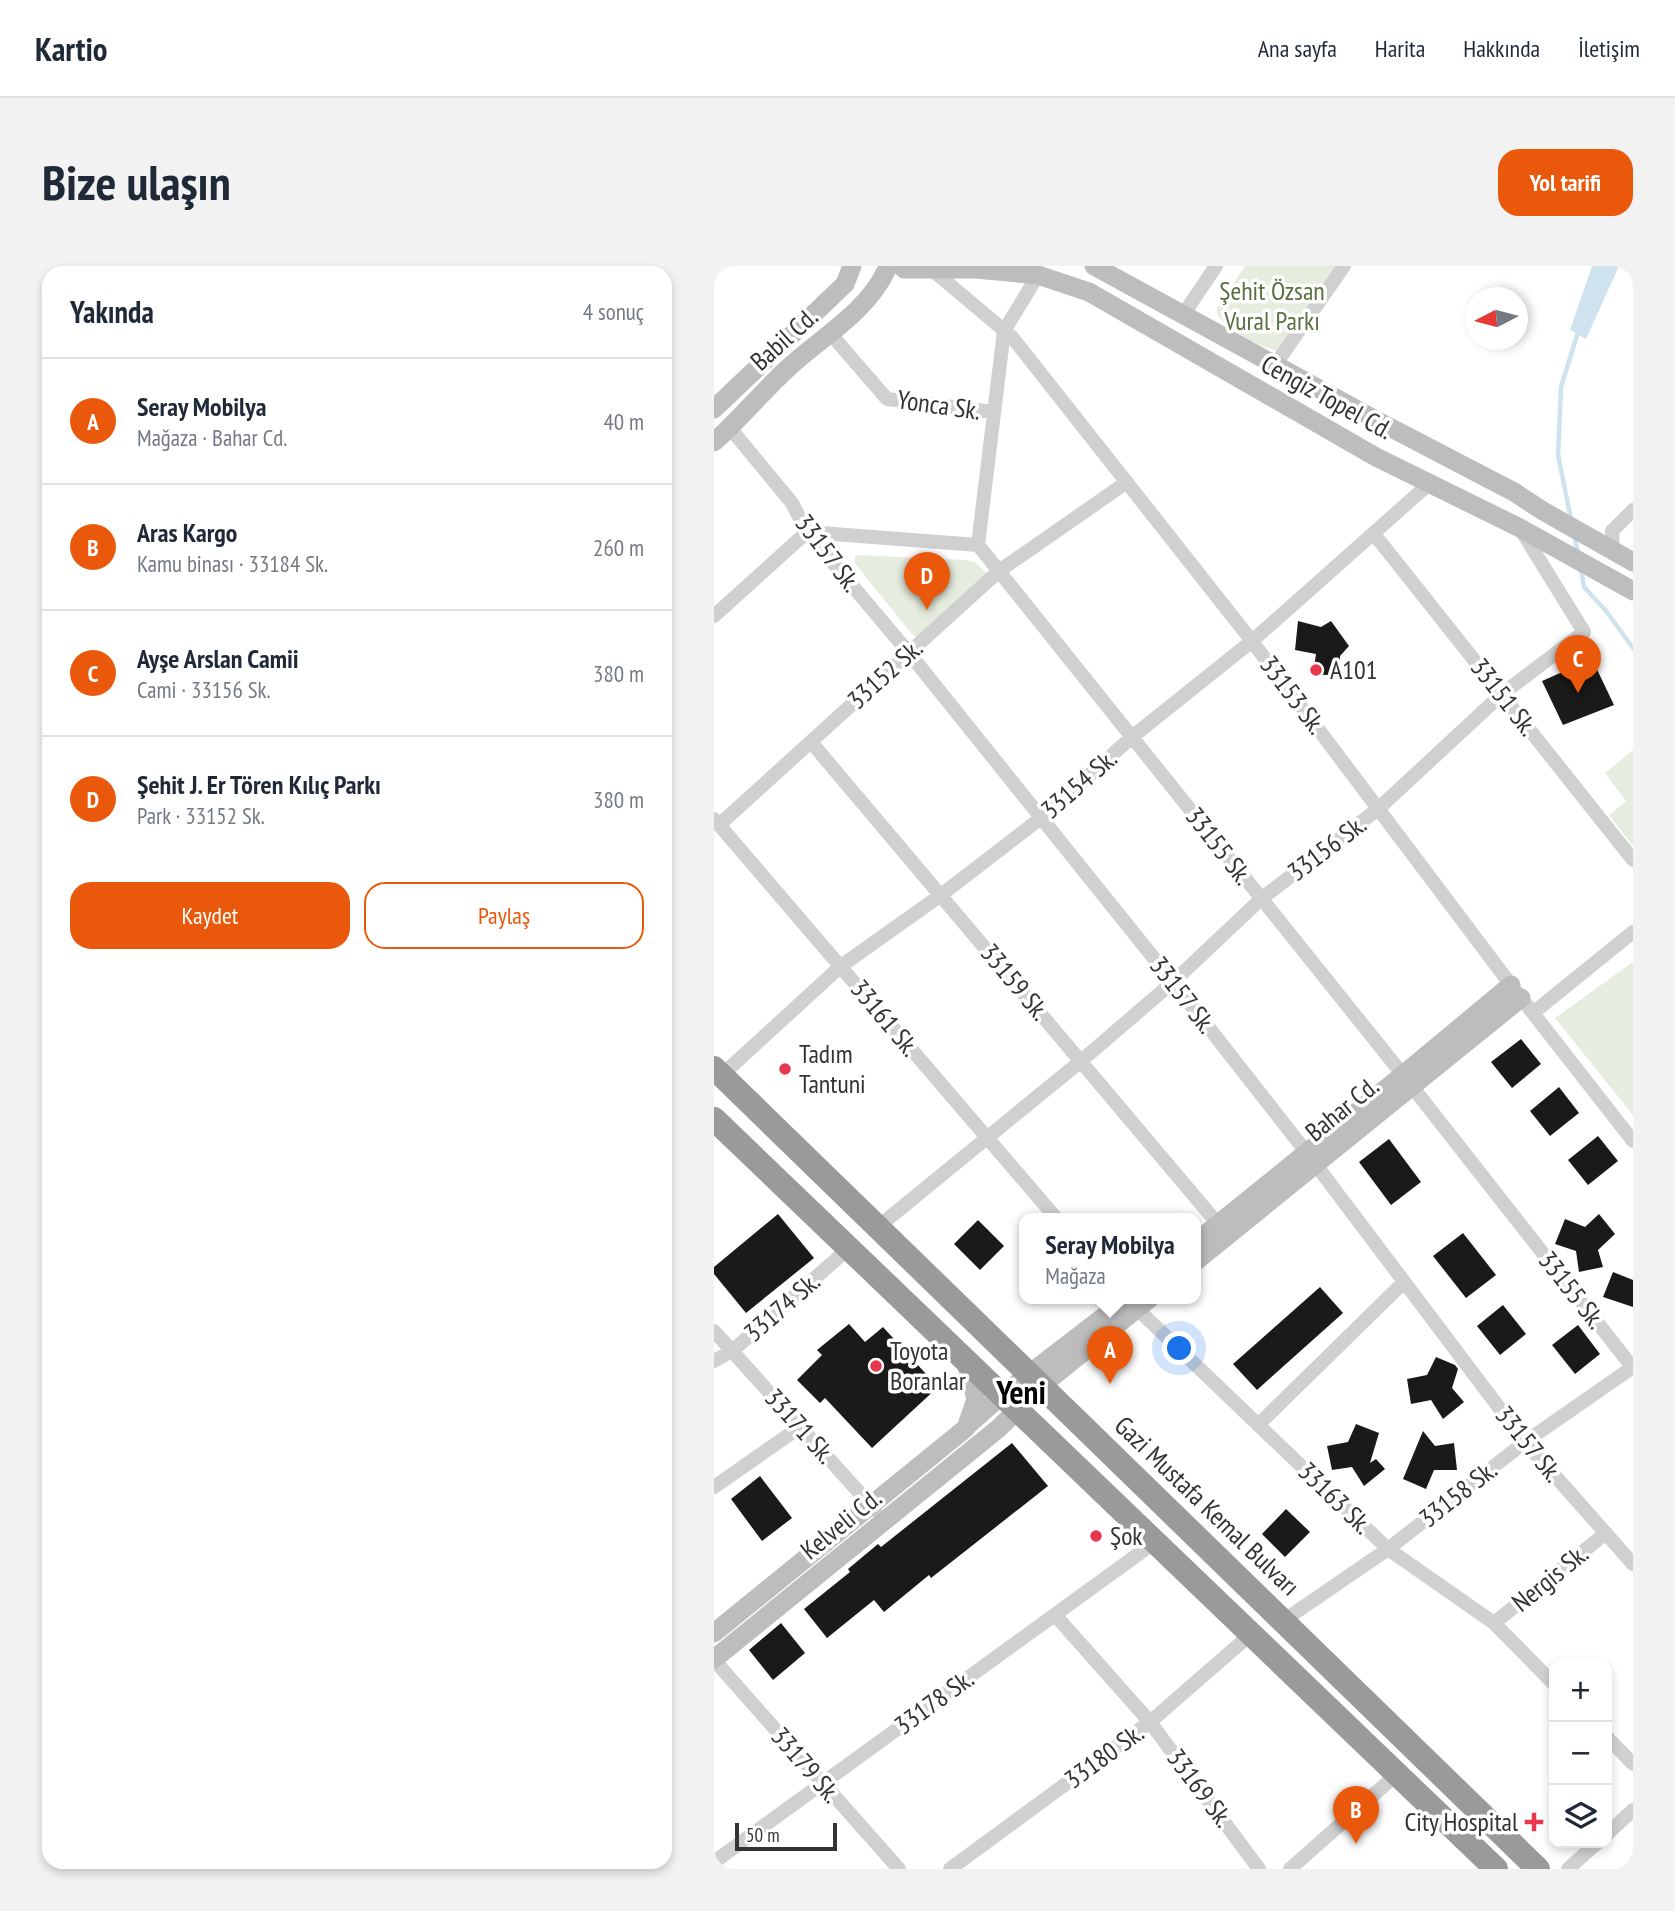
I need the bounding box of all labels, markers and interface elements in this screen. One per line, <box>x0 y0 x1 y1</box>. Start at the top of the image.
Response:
text: Kartio <box>35 27 108 70</box>
text: Ana sayfa <box>1258 33 1337 64</box>
text: Harita <box>1375 33 1425 64</box>
text: Hakkında <box>1463 33 1540 64</box>
text: İletişim <box>1578 33 1640 64</box>
button: Yol tarifi <box>1498 149 1633 216</box>
text: Bize ulaşın <box>42 150 231 214</box>
park label: Şehit Özsan Vural Parkı <box>1219 274 1325 337</box>
north arrow <box>1465 287 1528 350</box>
text: Yakında <box>70 292 154 331</box>
text: 4 sonuç <box>583 297 644 326</box>
street label: Babil Cd. <box>743 300 824 377</box>
street label: Cengiz Topel Cd. <box>1256 347 1399 446</box>
street label: Yonca Sk. <box>895 382 983 427</box>
text: Seray Mobilya <box>137 390 267 423</box>
text: A <box>87 407 99 436</box>
text: 40 m <box>603 407 644 436</box>
text: Mağaza · Bahar Cd. <box>137 423 287 452</box>
street label: 33157 Sk. <box>789 507 868 598</box>
text: Aras Kargo <box>137 516 237 549</box>
text: B <box>87 533 99 562</box>
text: 260 m <box>593 533 644 562</box>
text: Kamu binası · 33184 Sk. <box>137 549 328 578</box>
pin: D <box>904 552 950 610</box>
street label: 33152 Sk. <box>840 631 929 716</box>
pin: C <box>1555 635 1601 693</box>
text: Ayşe Arslan Camii <box>137 642 299 675</box>
street label: 33153 Sk. <box>1253 649 1334 741</box>
street label: 33151 Sk. <box>1464 651 1545 742</box>
place label: A101 <box>1330 653 1377 686</box>
text: C <box>88 659 98 688</box>
text: 380 m <box>593 659 644 688</box>
marker: A101 <box>1308 662 1324 678</box>
text: Cami · 33156 Sk. <box>137 675 271 704</box>
street label: 33154 Sk. <box>1034 742 1123 826</box>
text: Şehit J. Er Tören Kılıç Parkı <box>137 768 381 801</box>
text: D <box>87 785 99 814</box>
text: 380 m <box>593 785 644 814</box>
street label: 33155 Sk. <box>1179 800 1260 891</box>
text: Park · 33152 Sk. <box>137 801 265 830</box>
street label: 33156 Sk. <box>1281 807 1373 888</box>
button: Kaydet <box>70 882 350 949</box>
button: Paylaş <box>364 882 644 949</box>
street label: 33159 Sk. <box>974 937 1057 1027</box>
street label: 33157 Sk. <box>1143 950 1224 1040</box>
street label: 33161 Sk. <box>844 973 927 1063</box>
place label: Tadım Tantuni <box>799 1037 866 1100</box>
marker: Tadım Tantuni <box>777 1061 793 1077</box>
street label: Bahar Cd. <box>1298 1069 1385 1148</box>
popup <box>1019 1213 1201 1304</box>
text: Seray Mobilya <box>1045 1228 1175 1261</box>
street label: 33155 Sk. <box>1532 1244 1613 1335</box>
text: Mağaza <box>1045 1261 1106 1290</box>
street label: 33174 Sk. <box>737 1265 826 1349</box>
pin: A <box>1087 1326 1133 1384</box>
your location <box>1162 1331 1196 1365</box>
place label: Toyota Boranlar <box>890 1334 966 1397</box>
marker: Toyota Boranlar <box>868 1358 884 1374</box>
district label: Yeni <box>995 1370 1046 1413</box>
street label: 33171 Sk. <box>758 1381 843 1470</box>
street label: 33157 Sk. <box>1489 1399 1570 1489</box>
street label: Gazi Mustafa Kemal Bulvarı <box>1108 1409 1307 1603</box>
street label: 33158 Sk. <box>1412 1453 1503 1534</box>
street label: 33163 Sk. <box>1292 1455 1379 1541</box>
street label: Kelveli Cd. <box>794 1481 888 1566</box>
place label: Şok <box>1110 1519 1142 1552</box>
marker: Şok <box>1088 1528 1104 1544</box>
street label: Nergis Sk. <box>1505 1537 1595 1618</box>
map controls <box>1549 1659 1612 1848</box>
button: + <box>1549 1659 1612 1722</box>
street label: 33178 Sk. <box>888 1662 980 1741</box>
street label: 33180 Sk. <box>1058 1716 1150 1795</box>
street label: 33179 Sk. <box>764 1720 848 1809</box>
button: − <box>1549 1722 1612 1785</box>
street label: 33169 Sk. <box>1160 1742 1241 1834</box>
button: layers <box>1549 1785 1612 1848</box>
pin: B <box>1333 1786 1379 1844</box>
place label: City Hospital <box>1404 1805 1518 1838</box>
marker: City Hospital <box>1524 1812 1544 1832</box>
scale bar <box>735 1820 836 1852</box>
text: 50 m <box>746 1823 780 1847</box>

